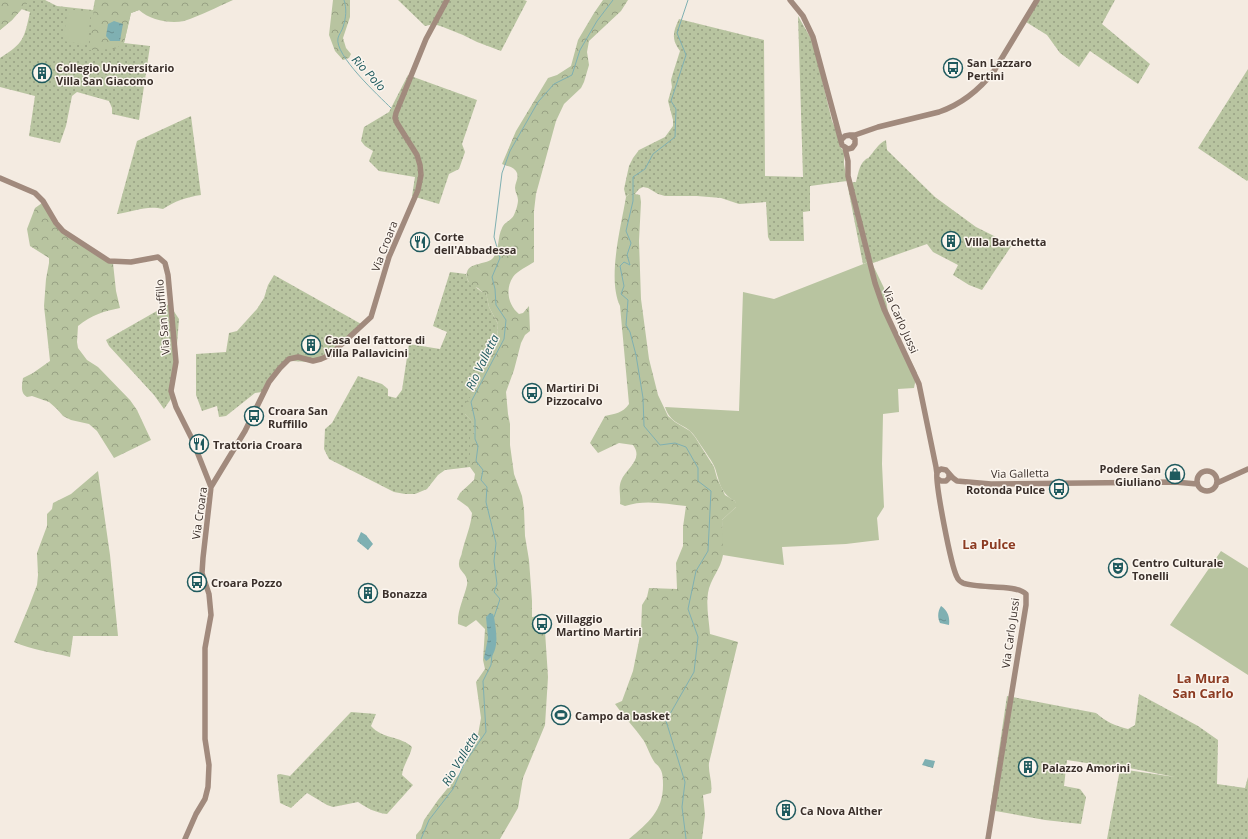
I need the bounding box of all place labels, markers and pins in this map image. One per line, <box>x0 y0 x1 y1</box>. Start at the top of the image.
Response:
place label: San Lazzaro Pertini <box>967 55 1032 83</box>
bus stop icon: San Lazzaro Pertini <box>942 57 964 79</box>
place label: Collegio Universitario Villa San Giacomo <box>56 60 175 88</box>
building icon: Collegio Universitario Villa San Giacomo <box>31 62 53 84</box>
place label: Corte dell'Abbadessa <box>434 229 516 257</box>
building icon: Villa Barchetta <box>940 230 962 252</box>
restaurant icon: Corte dell'Abbadessa <box>409 231 431 253</box>
place label: Villa Barchetta <box>965 234 1046 249</box>
place label: Casa del fattore di Villa Pallavicini <box>325 332 425 360</box>
building icon: Casa del fattore di Villa Pallavicini <box>300 334 322 356</box>
place label: Martiri Di Pizzocalvo <box>546 380 603 408</box>
bus stop icon: Martiri Di Pizzocalvo <box>521 382 543 404</box>
place label: Croara San Ruffillo <box>268 403 328 431</box>
bus stop icon: Croara San Ruffillo <box>243 405 265 427</box>
restaurant icon: Trattoria Croara <box>188 433 210 455</box>
place label: Trattoria Croara <box>213 437 302 452</box>
place label: Podere San Giuliano <box>1100 461 1161 489</box>
shop icon: Podere San Giuliano <box>1164 463 1186 485</box>
bus stop icon: Rotonda Pulce <box>1048 478 1070 500</box>
place label: Rotonda Pulce <box>966 482 1045 497</box>
place label: Centro Culturale Tonelli <box>1132 555 1224 583</box>
theatre icon: Centro Culturale Tonelli <box>1107 557 1129 579</box>
bus stop icon: Croara Pozzo <box>186 571 208 593</box>
place label: Croara Pozzo <box>211 575 282 590</box>
building icon: Bonazza <box>357 582 379 604</box>
place label: Bonazza <box>382 586 427 601</box>
place label: Villaggio Martino Martiri <box>556 611 642 639</box>
bus stop icon: Villaggio Martino Martiri <box>531 613 553 635</box>
sports icon: Campo da basket <box>550 704 572 726</box>
place label: Campo da basket <box>575 708 670 723</box>
building icon: Palazzo Amorini <box>1017 756 1039 778</box>
place label: Palazzo Amorini <box>1042 760 1130 775</box>
building icon: Ca Nova Alther <box>775 799 797 821</box>
place label: Ca Nova Alther <box>800 803 882 818</box>

